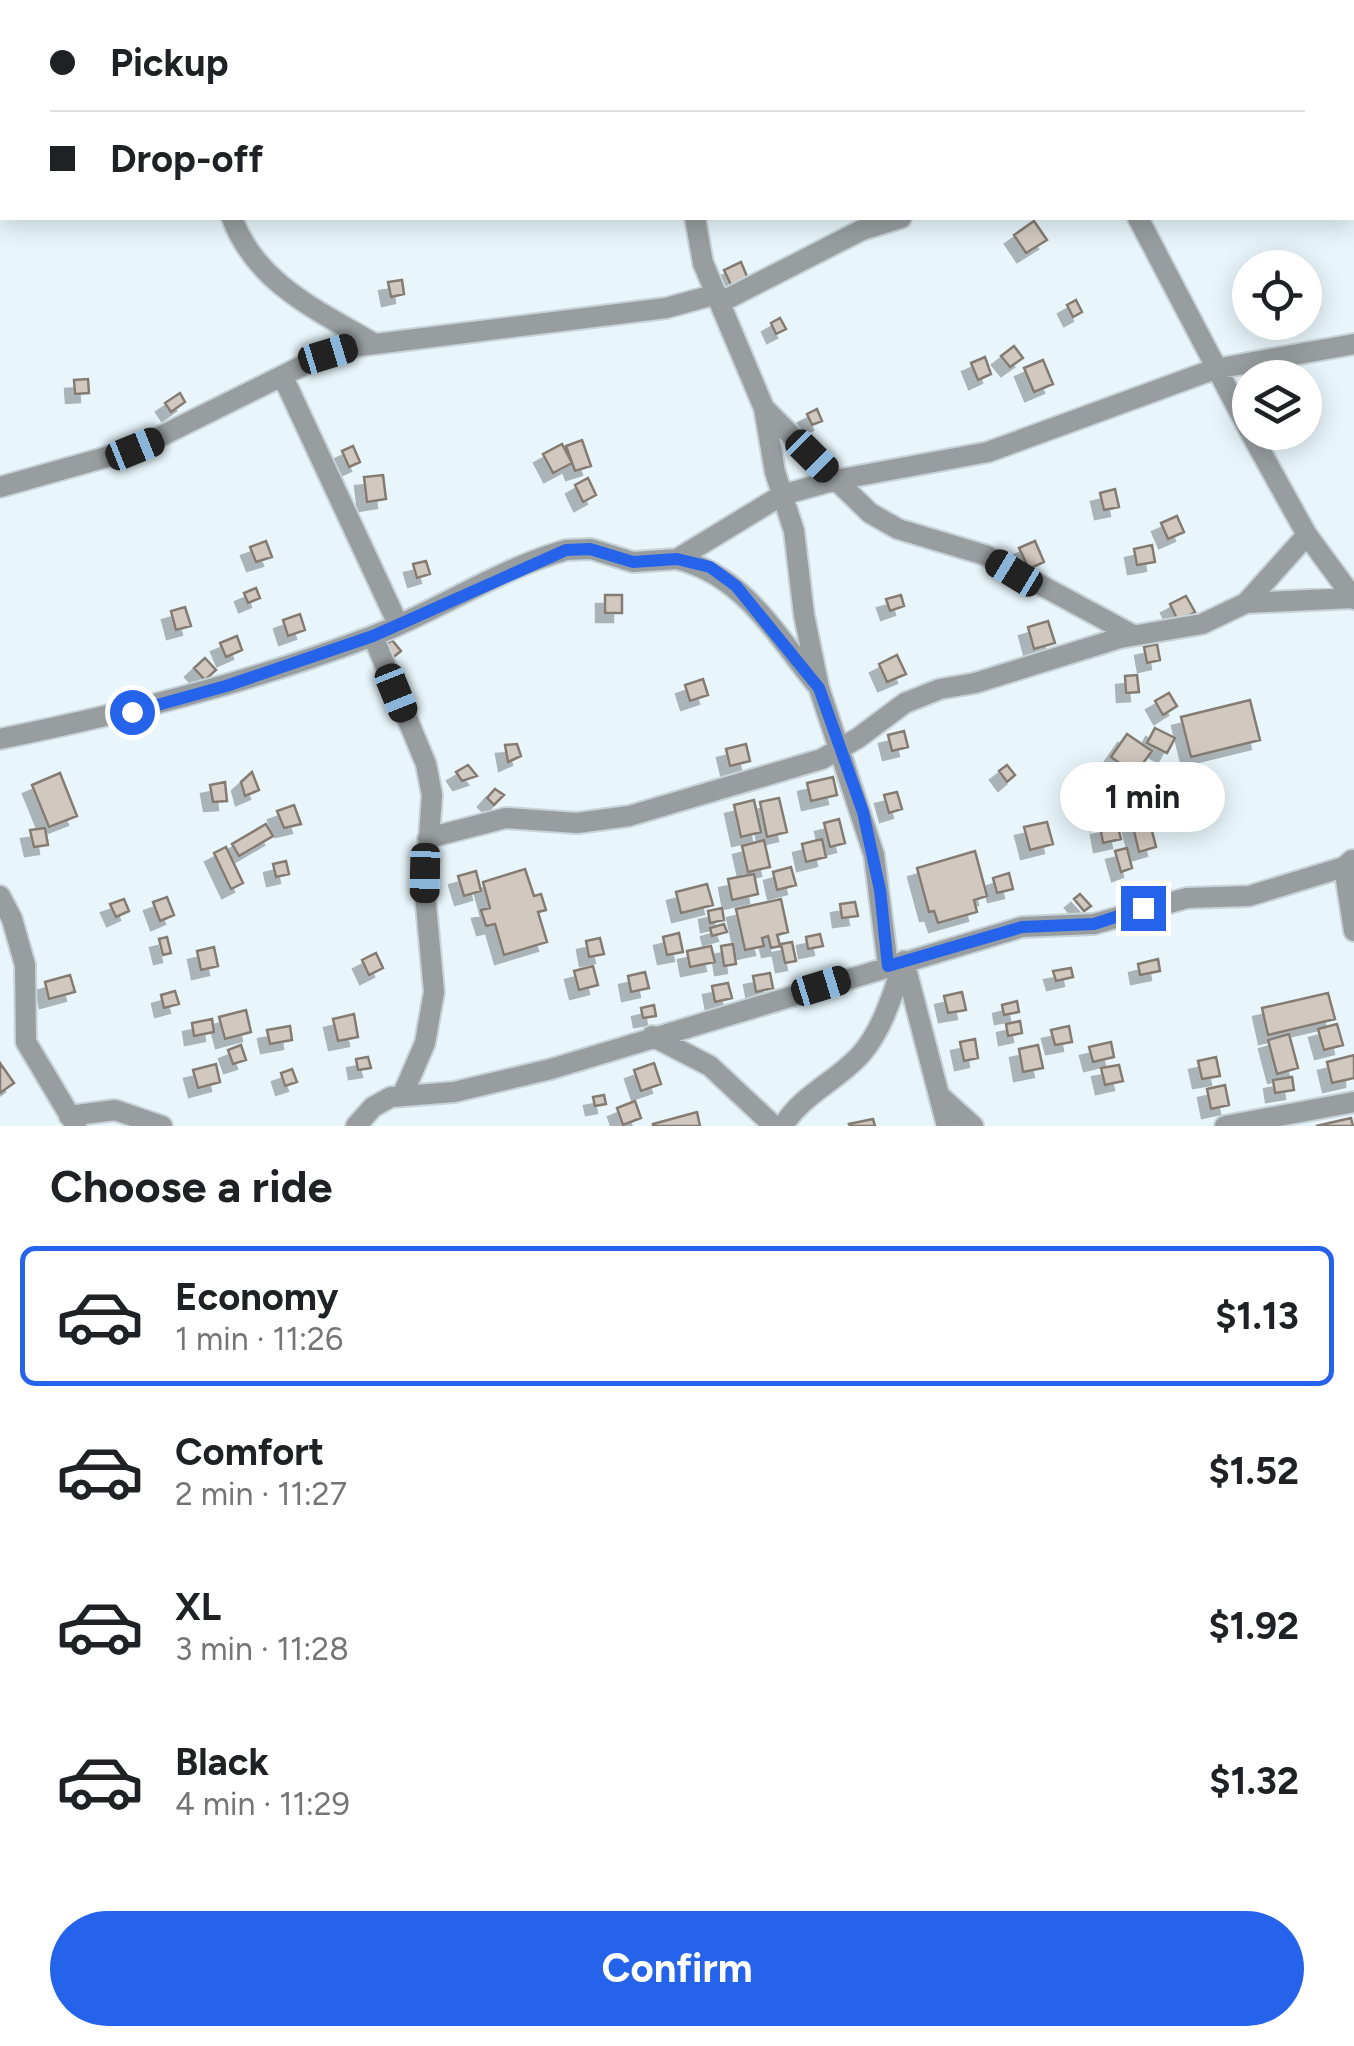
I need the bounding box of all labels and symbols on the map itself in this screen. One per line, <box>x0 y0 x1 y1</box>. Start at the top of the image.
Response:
car <box>295 331 361 377</box>
car <box>102 424 168 474</box>
car <box>780 424 844 488</box>
car <box>981 545 1047 601</box>
car <box>371 660 421 726</box>
route start <box>110 690 155 735</box>
callout: 1 min <box>1060 763 1226 833</box>
car <box>409 843 441 903</box>
route end <box>1121 886 1166 931</box>
car <box>788 963 854 1009</box>

